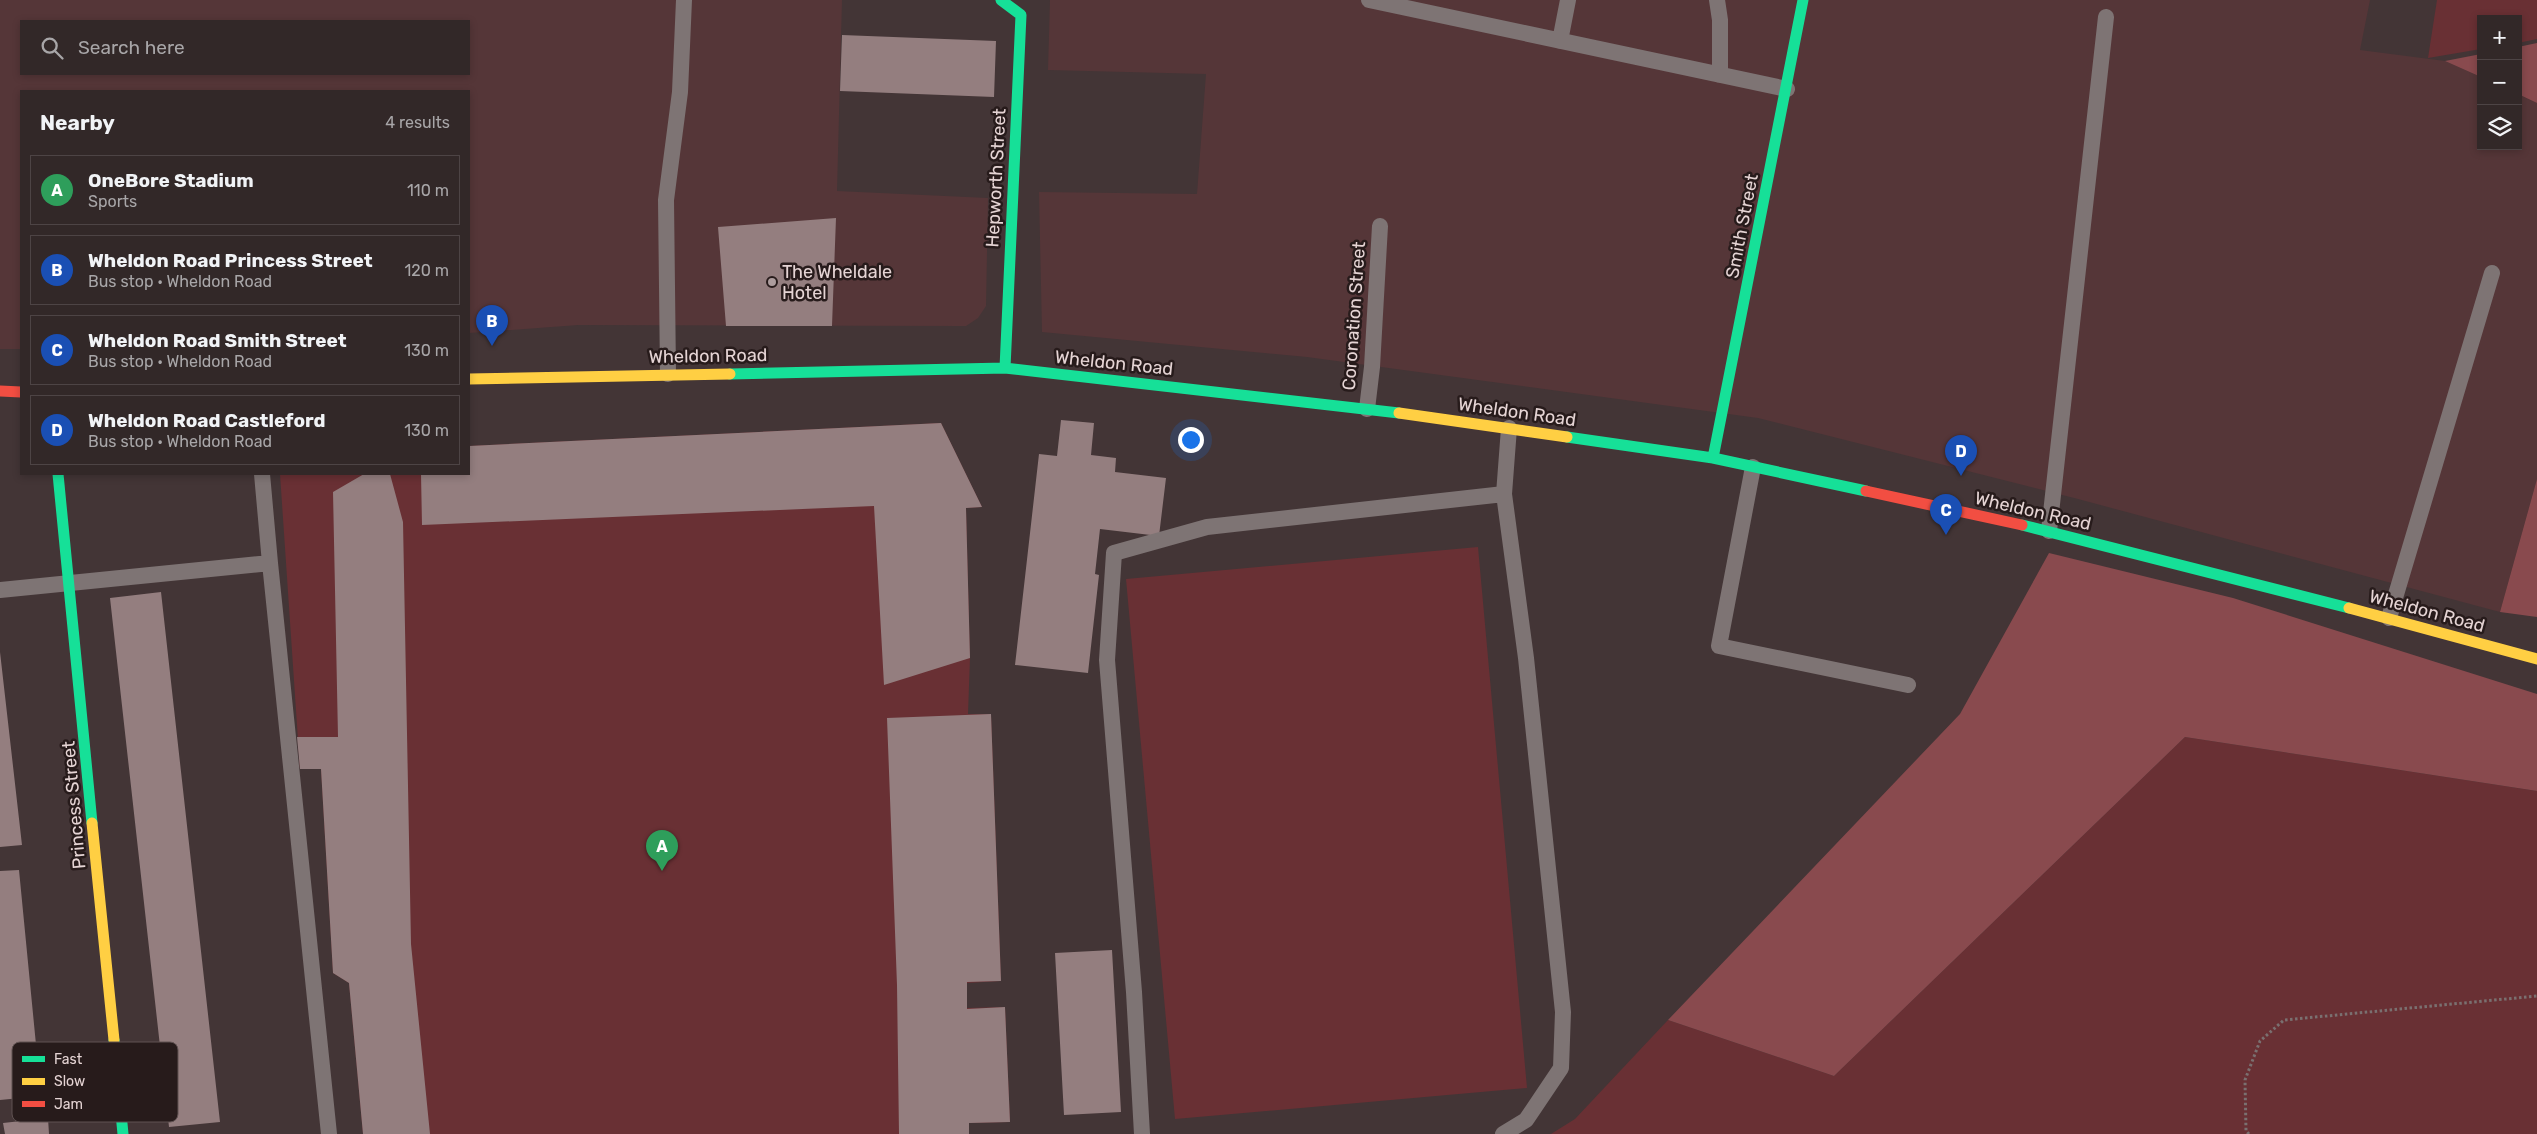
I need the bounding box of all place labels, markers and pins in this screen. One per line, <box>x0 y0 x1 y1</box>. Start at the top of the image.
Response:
place label: The Wheldale Hotel <box>782 261 892 304</box>
marker: The Wheldale Hotel <box>766 276 778 288</box>
pin: B <box>476 305 508 346</box>
pin: D <box>1945 435 1977 476</box>
pin: C <box>1930 494 1962 535</box>
pin: A <box>646 830 678 871</box>

